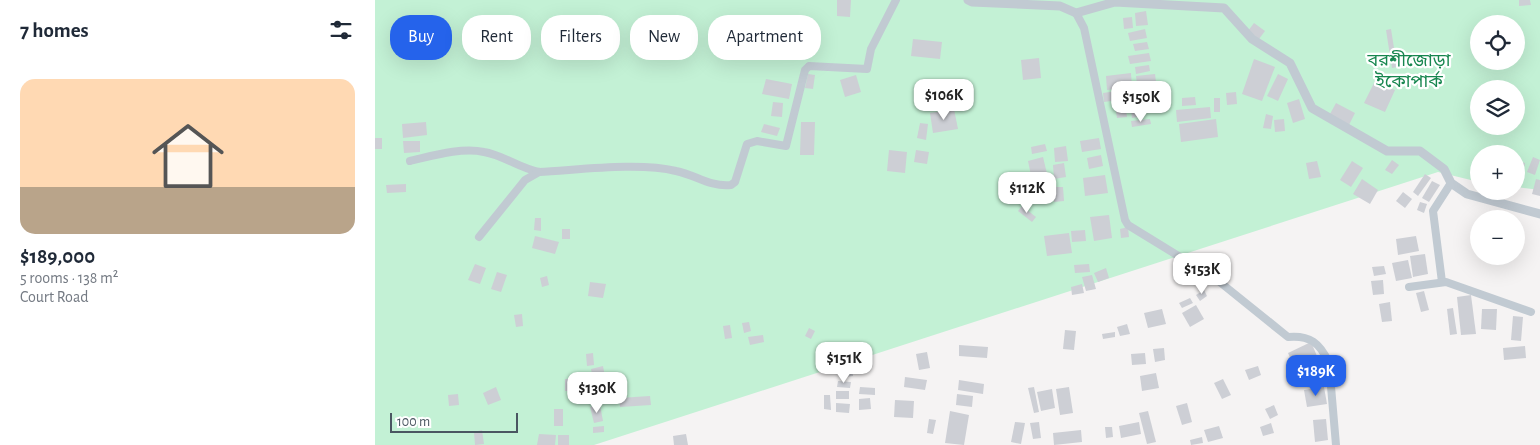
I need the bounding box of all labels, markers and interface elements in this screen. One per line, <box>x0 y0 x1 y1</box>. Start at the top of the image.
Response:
chip: Buy <box>390 15 452 60</box>
chip: Rent <box>462 15 531 60</box>
chip: Filters <box>541 15 620 60</box>
chip: New <box>630 15 698 60</box>
chip: Apartment <box>708 15 821 60</box>
map controls <box>1470 15 1525 265</box>
button: locate <box>1470 15 1525 70</box>
icon: filters <box>327 16 355 44</box>
text: 7 homes <box>20 20 89 41</box>
park label: বরশীজোড়া ইকোপার্ক <box>1367 50 1451 91</box>
pin: $106K <box>909 78 979 121</box>
pin: $150K <box>1106 80 1176 123</box>
button: layers <box>1470 80 1525 135</box>
text: $106K <box>925 87 963 103</box>
text: $150K <box>1122 89 1160 105</box>
icon: home <box>143 111 233 201</box>
button: + <box>1470 145 1525 200</box>
pin: $112K <box>992 172 1062 214</box>
text: $112K <box>1009 180 1045 196</box>
button: − <box>1470 210 1525 265</box>
text: $189,000 <box>20 246 95 267</box>
pin: $153K <box>1167 252 1237 295</box>
text: $153K <box>1184 261 1220 277</box>
text: 5 rooms · 138 m² <box>20 270 118 286</box>
text: Court Road <box>20 289 89 305</box>
pin: $151K <box>809 342 879 384</box>
text: $151K <box>827 350 861 366</box>
pin: $189K <box>1281 354 1351 397</box>
text: $189K <box>1297 363 1335 379</box>
pin: $130K <box>562 372 632 414</box>
text: $130K <box>578 380 616 396</box>
scale bar <box>390 410 517 433</box>
text: 100 m <box>397 415 430 429</box>

